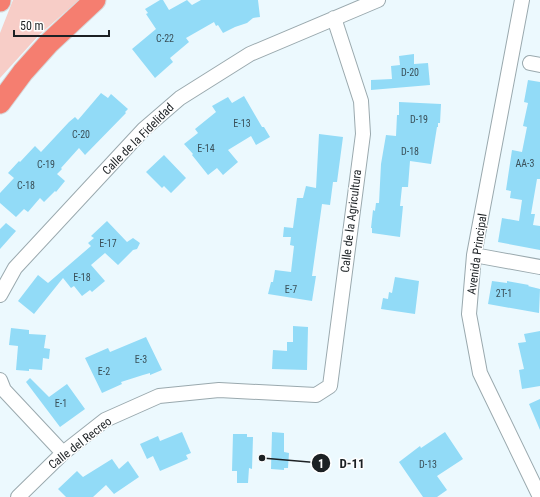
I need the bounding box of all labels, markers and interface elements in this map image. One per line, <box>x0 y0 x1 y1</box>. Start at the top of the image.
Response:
scale bar <box>14 12 109 38</box>
text: 50 m <box>20 19 44 33</box>
house number: C-22 <box>156 33 174 44</box>
house number: D-20 <box>401 67 419 78</box>
street label: Calle de la Fidelidad <box>99 100 177 178</box>
house number: D-19 <box>410 114 428 125</box>
house number: E-13 <box>233 118 251 129</box>
house number: C-20 <box>72 129 90 140</box>
house number: E-14 <box>197 143 215 154</box>
house number: D-18 <box>401 146 419 157</box>
house number: AA-3 <box>516 158 535 169</box>
house number: C-19 <box>37 159 55 170</box>
street label: Calle de la Agricultura <box>338 168 364 273</box>
house number: C-18 <box>17 180 35 191</box>
street label: Avenida Principal <box>464 212 490 296</box>
house number: E-17 <box>99 238 117 249</box>
house number: E-18 <box>73 272 91 283</box>
house number: E-7 <box>285 284 297 295</box>
house number: 2T-1 <box>496 288 512 299</box>
house number: E-3 <box>135 354 147 365</box>
house number: E-2 <box>98 366 110 377</box>
house number: E-1 <box>55 398 67 409</box>
street label: Calle del Recreo <box>46 414 114 472</box>
callout: D-11 <box>311 451 372 476</box>
text: D-11 <box>339 456 365 471</box>
text: 1 <box>318 457 324 471</box>
house number: D-13 <box>419 459 437 470</box>

